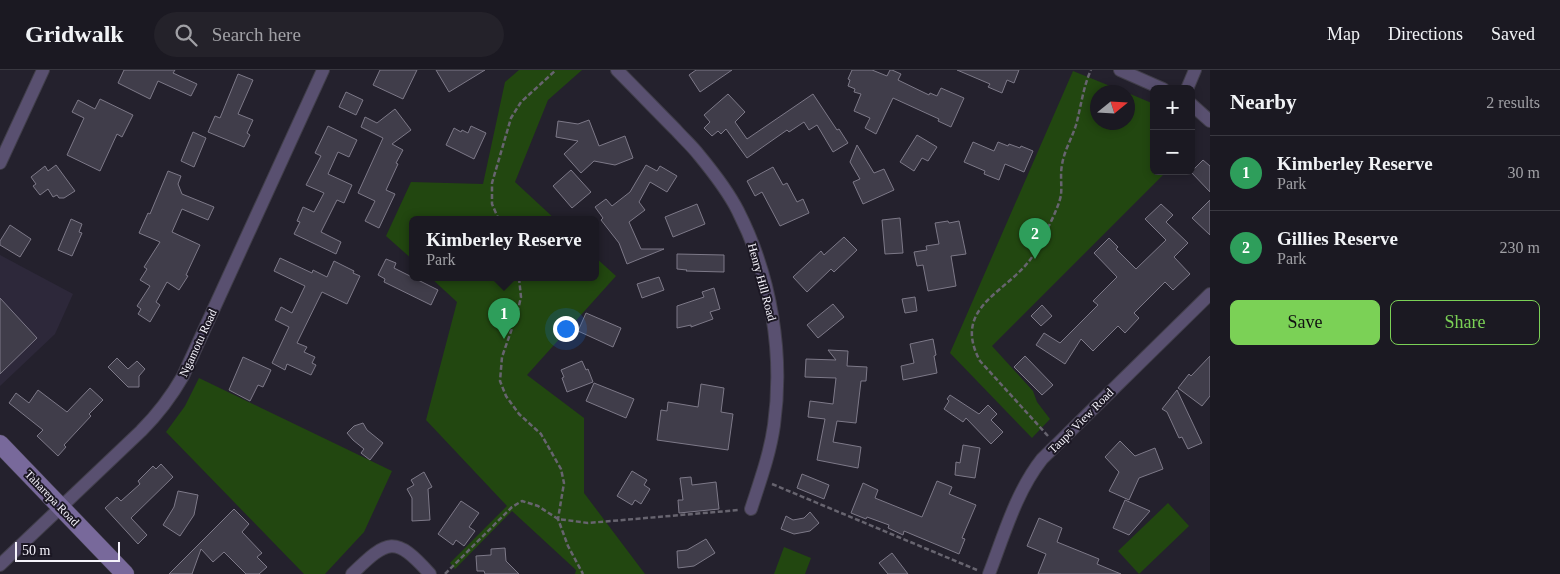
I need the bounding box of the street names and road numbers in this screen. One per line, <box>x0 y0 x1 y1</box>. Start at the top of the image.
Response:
street label: Henry Hill Road <box>745 242 779 322</box>
street label: Ngamotu Road <box>176 307 220 379</box>
street label: Taupō View Road <box>1046 386 1116 456</box>
street label: Taharepa Road <box>22 467 82 529</box>

